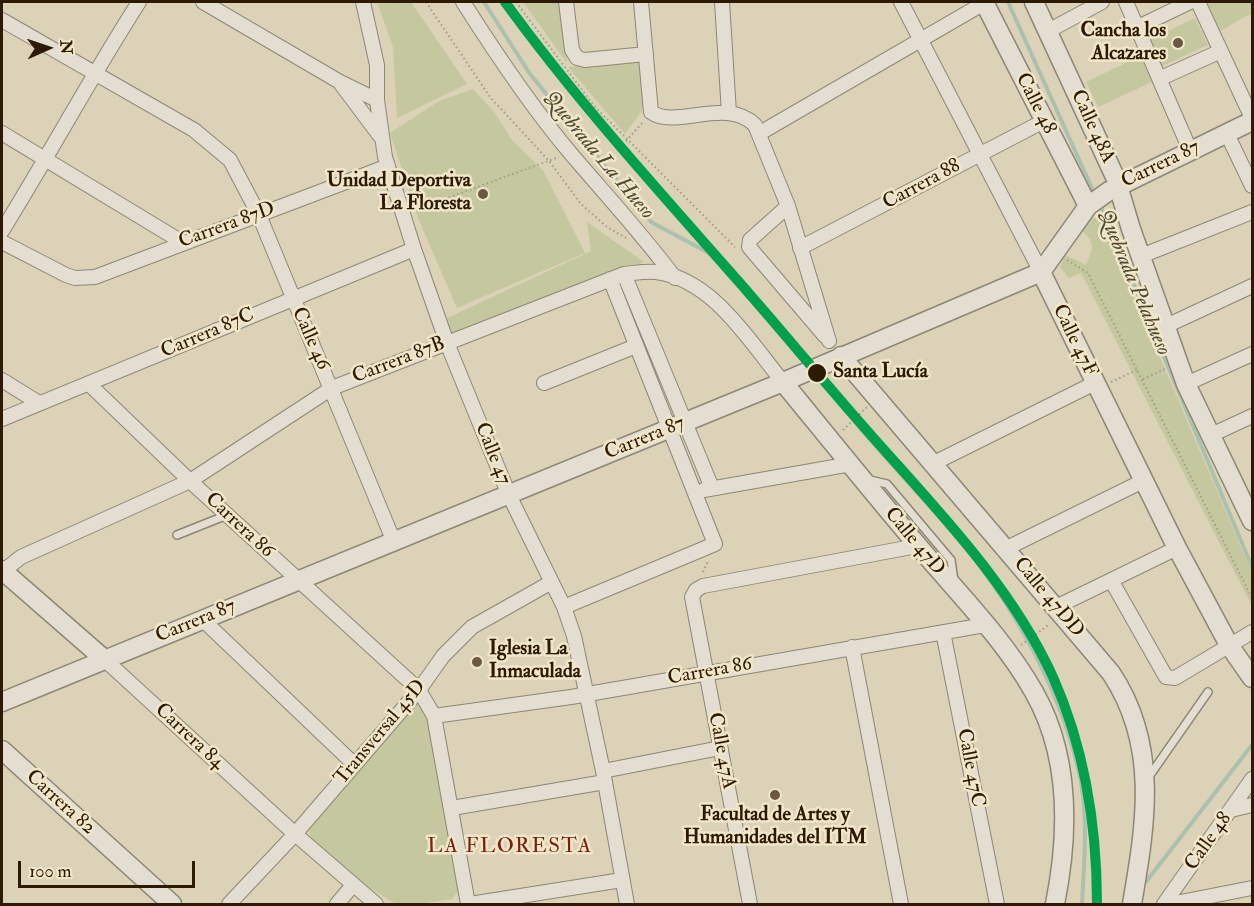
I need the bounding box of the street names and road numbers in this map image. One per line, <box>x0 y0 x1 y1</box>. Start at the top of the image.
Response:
street label: Calle 48 <box>1009 69 1061 139</box>
street label: Calle 48A <box>1065 86 1119 168</box>
street label: Carrera 87 <box>1118 136 1204 194</box>
street label: Carrera 88 <box>879 155 965 215</box>
street label: Carrera 87D <box>176 197 278 255</box>
street label: Calle 47F <box>1046 301 1102 381</box>
street label: Carrera 87C <box>158 304 258 364</box>
street label: Calle 46 <box>286 304 334 374</box>
street label: Carrera 87B <box>349 332 449 390</box>
street label: Carrera 87 <box>601 412 689 466</box>
street label: Calle 47 <box>469 419 515 489</box>
street label: Carrera 86 <box>200 488 278 564</box>
street label: Calle 47D <box>879 503 949 581</box>
street label: Calle 47DD <box>1007 553 1089 643</box>
street label: Carrera 87 <box>152 595 240 649</box>
street label: Carrera 86 <box>666 653 754 691</box>
street label: Transversal 45D <box>330 675 432 791</box>
street label: Carrera 84 <box>149 699 229 775</box>
street label: Calle 47A <box>702 711 740 791</box>
street label: Calle 47C <box>951 727 989 809</box>
street label: Carrera 82 <box>20 766 100 840</box>
street label: Calle 48 <box>1180 808 1238 876</box>

